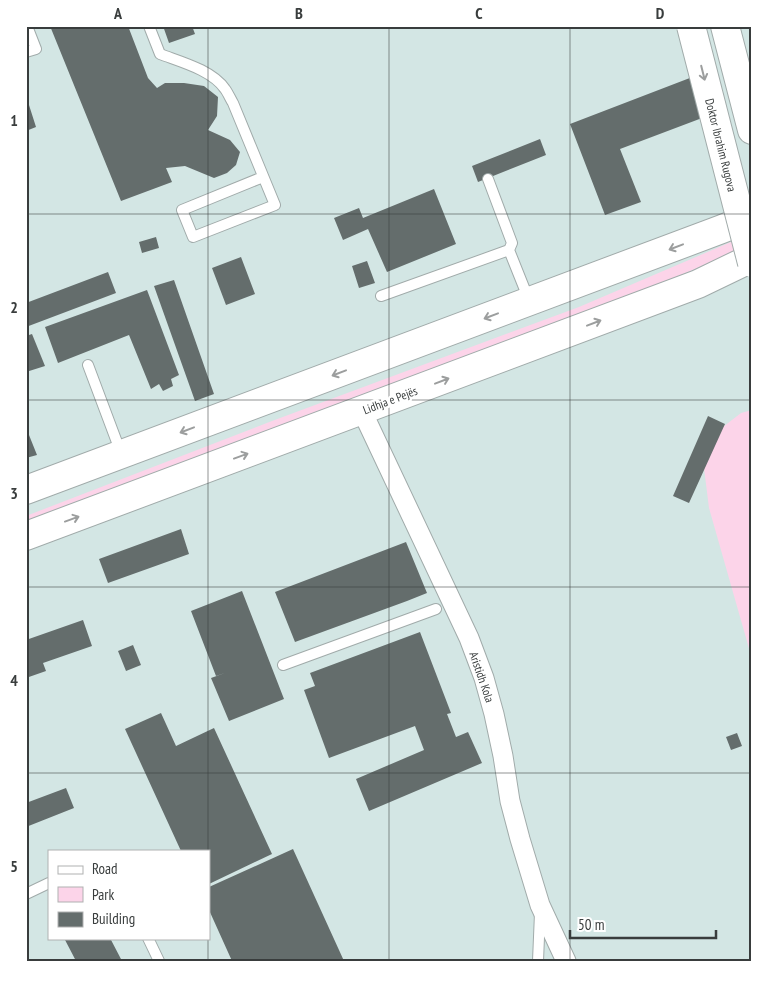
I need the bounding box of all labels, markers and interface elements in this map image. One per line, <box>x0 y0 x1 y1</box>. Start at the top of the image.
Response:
text: A <box>113 3 123 23</box>
text: B <box>295 3 303 23</box>
text: C <box>475 3 483 23</box>
text: D <box>656 3 665 23</box>
one-way arrow <box>699 65 708 81</box>
street label: Doktor Ibrahim Rugova <box>702 97 740 193</box>
text: 1 <box>10 110 18 130</box>
one-way arrow <box>669 243 684 252</box>
text: 2 <box>10 297 18 317</box>
one-way arrow <box>484 312 499 321</box>
one-way arrow <box>586 318 601 328</box>
one-way arrow <box>332 369 347 378</box>
one-way arrow <box>434 376 449 385</box>
street label: Lidhja e Pejës <box>361 383 419 417</box>
one-way arrow <box>180 426 195 435</box>
one-way arrow <box>232 451 248 460</box>
text: 3 <box>10 483 18 503</box>
one-way arrow <box>64 514 79 523</box>
street label: Aristidh Kola <box>466 650 498 705</box>
text: 4 <box>10 670 18 690</box>
legend <box>48 850 210 940</box>
text: 5 <box>10 856 18 876</box>
text: Road <box>92 859 118 878</box>
text: Park <box>92 885 114 904</box>
scale bar <box>570 907 717 939</box>
text: Building <box>92 909 135 928</box>
text: 50 m <box>578 915 604 934</box>

